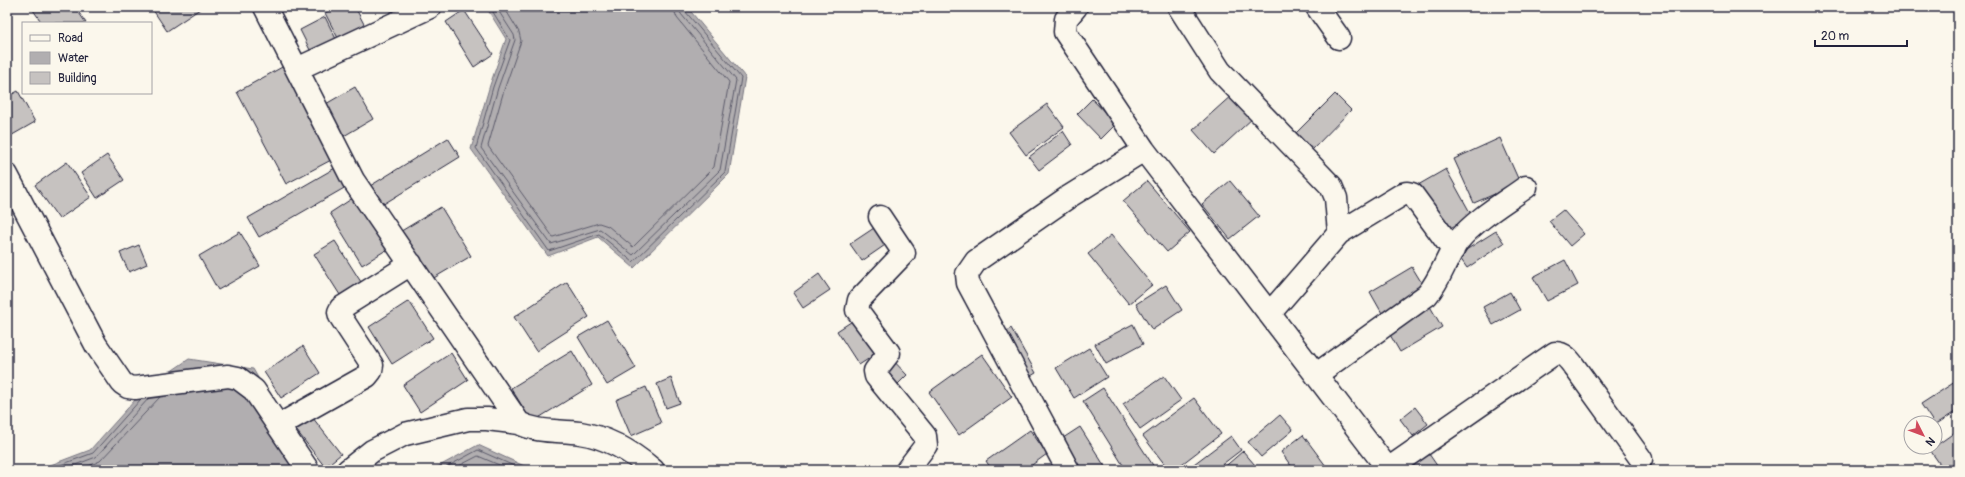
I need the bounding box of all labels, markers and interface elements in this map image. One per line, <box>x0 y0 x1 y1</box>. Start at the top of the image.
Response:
legend <box>22 22 152 94</box>
scale bar <box>1815 22 1907 48</box>
text: 20 m <box>1821 29 1850 44</box>
text: Road <box>58 31 83 46</box>
text: Water <box>58 51 89 66</box>
text: Building <box>58 71 97 86</box>
north arrow <box>1903 415 1943 455</box>
text: N <box>1922 434 1937 449</box>

